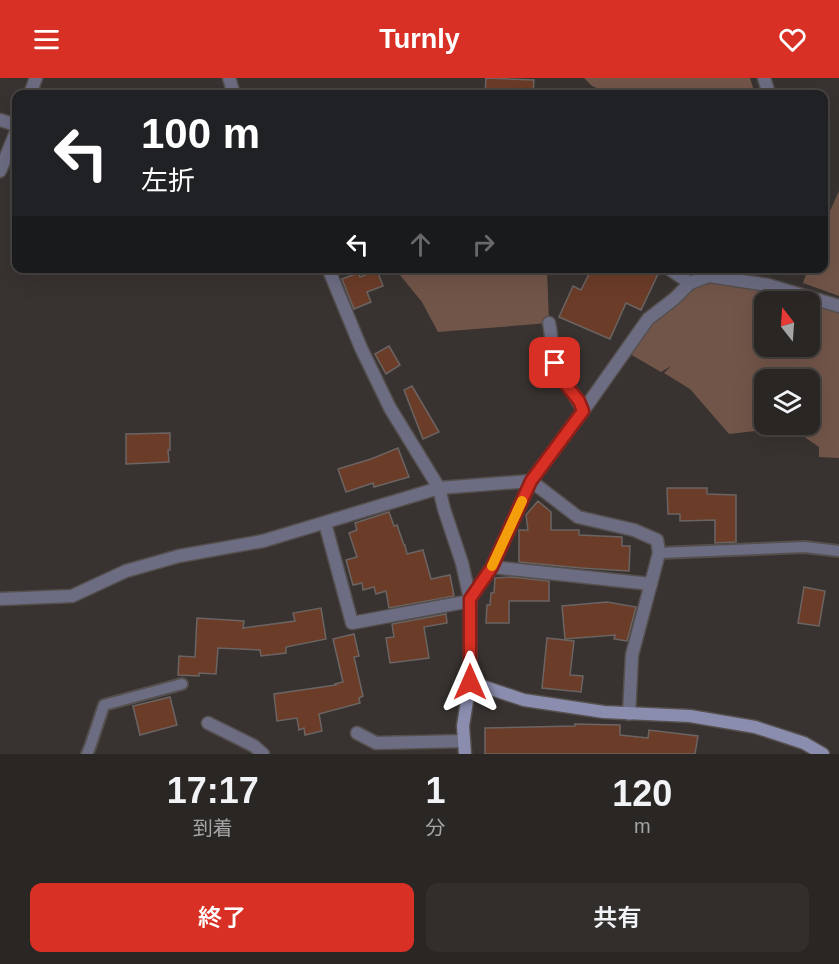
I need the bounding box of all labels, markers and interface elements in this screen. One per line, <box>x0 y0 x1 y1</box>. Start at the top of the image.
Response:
icon: menu <box>30 23 63 56</box>
icon: heart <box>776 23 809 56</box>
text: Turnly <box>379 24 460 54</box>
text: 100 m <box>141 110 260 157</box>
icon: left <box>42 114 120 192</box>
text: 左折 <box>141 166 195 196</box>
icon: left <box>341 228 374 261</box>
icon: ahead <box>404 228 437 261</box>
icon: right <box>467 228 500 261</box>
north arrow <box>754 291 820 357</box>
map controls <box>754 291 820 435</box>
pin <box>529 337 580 388</box>
icon: arrive <box>538 346 571 379</box>
button: layers <box>754 369 820 435</box>
position arrow <box>438 650 502 714</box>
text: 17:17 <box>167 770 259 811</box>
text: 1 <box>425 770 446 811</box>
text: 120 <box>612 773 672 814</box>
text: m <box>634 815 651 837</box>
text: 到着 <box>193 817 233 839</box>
text: 分 <box>426 817 446 839</box>
button: 終了 <box>30 883 414 952</box>
button: 共有 <box>426 883 809 952</box>

